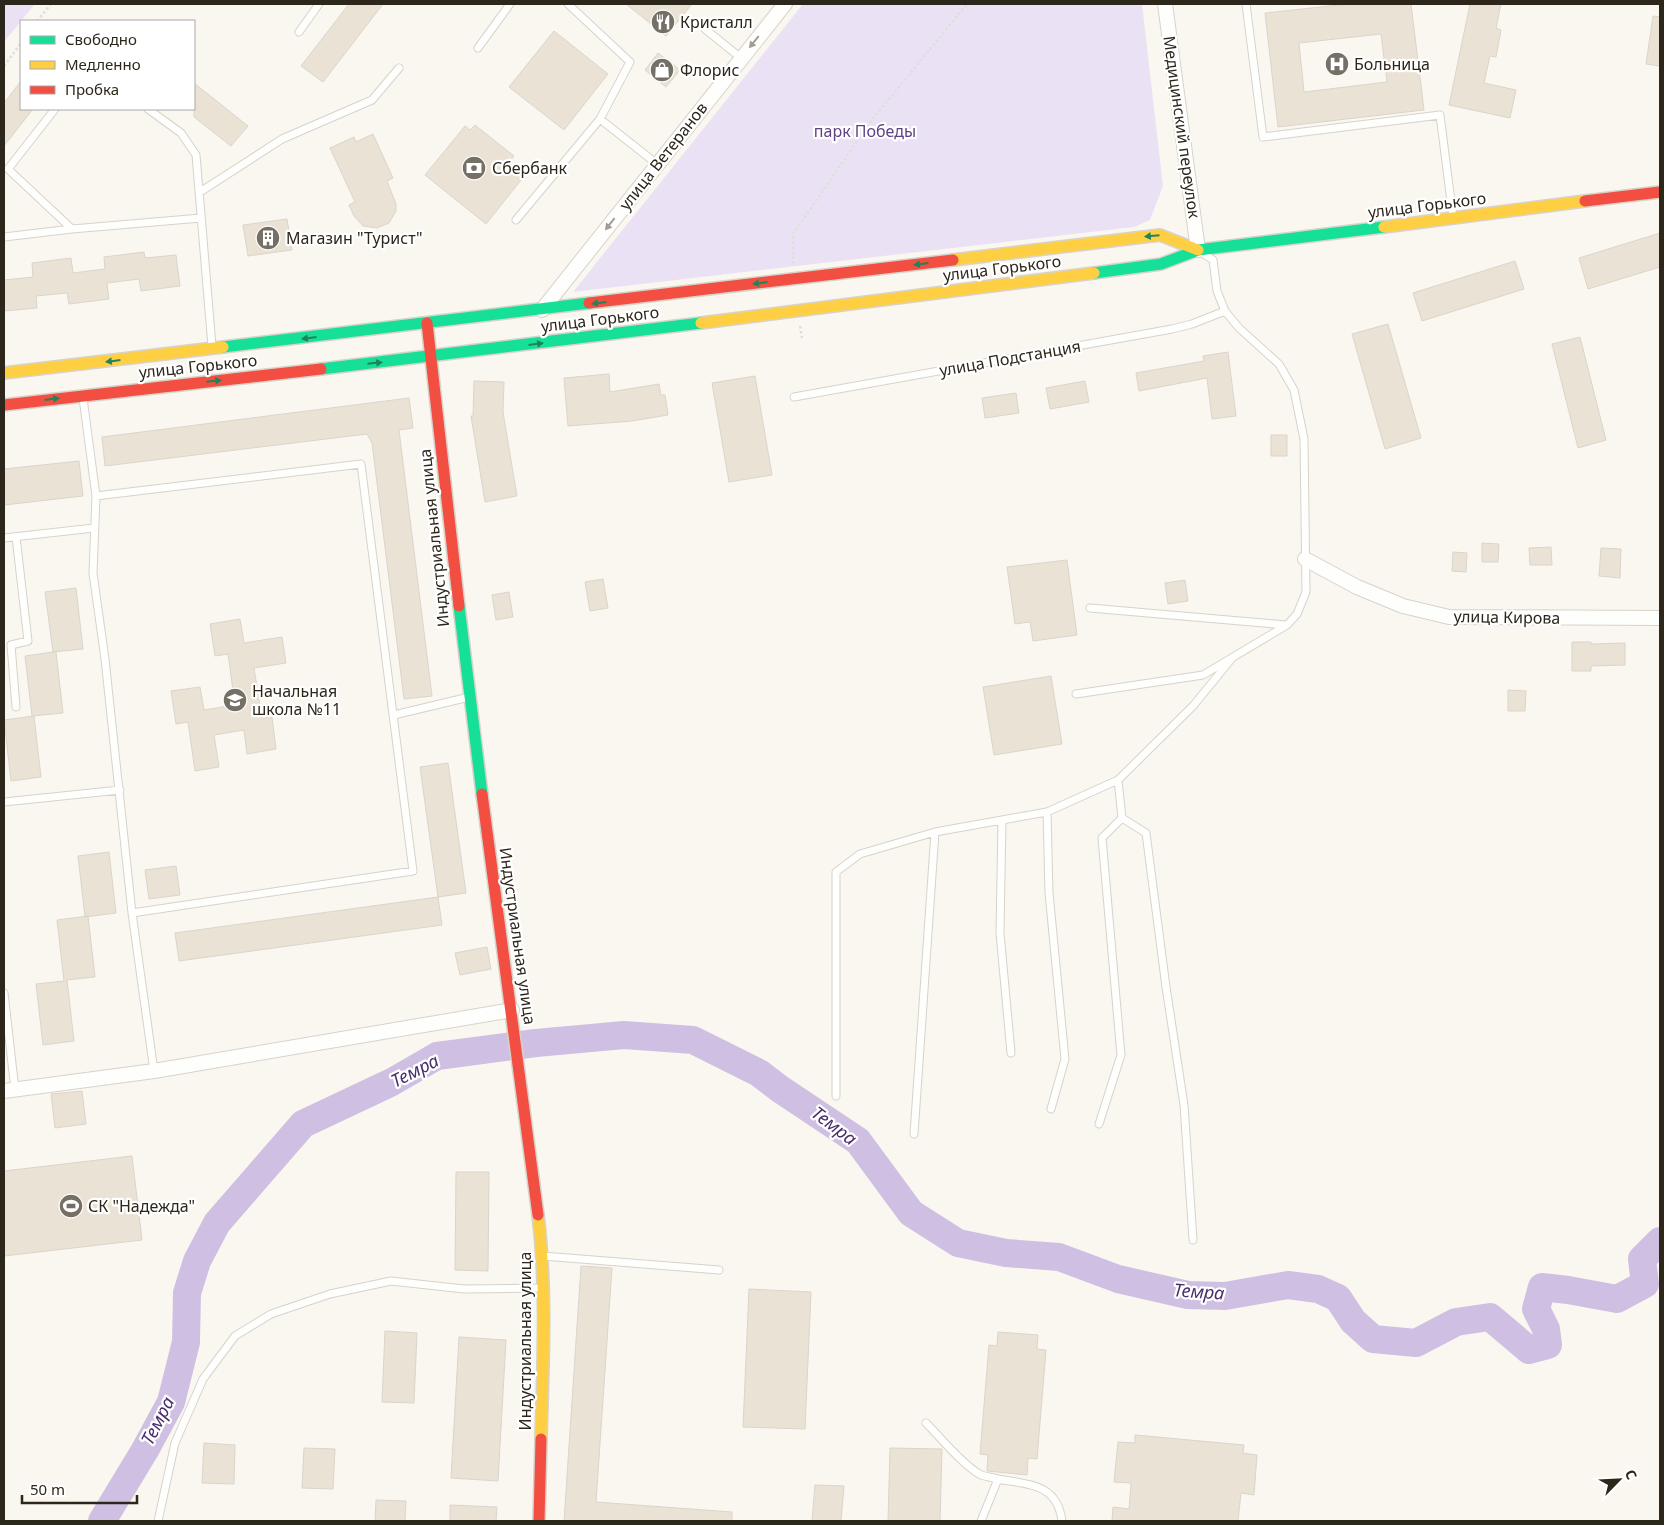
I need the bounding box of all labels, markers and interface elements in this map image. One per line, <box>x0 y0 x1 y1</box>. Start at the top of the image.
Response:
restaurant icon: Кристалл <box>650 9 676 35</box>
place label: Кристалл <box>680 11 753 33</box>
legend <box>20 20 195 110</box>
text: Свободно <box>65 29 137 49</box>
street label: Медицинский переулок <box>1158 34 1206 220</box>
one-way arrow <box>749 35 760 48</box>
hospital icon: Больница <box>1324 51 1350 77</box>
place label: Больница <box>1354 53 1430 75</box>
text: Медленно <box>65 54 141 74</box>
shop icon: Флорис <box>649 57 675 83</box>
place label: Флорис <box>680 59 739 81</box>
text: Пробка <box>65 79 119 99</box>
street label: улица Ветеранов <box>614 97 712 215</box>
park label: парк Победы <box>814 120 916 142</box>
bank icon: Сбербанк <box>461 155 487 181</box>
place label: Сбербанк <box>492 157 568 179</box>
street label: улица Горького <box>1367 187 1487 223</box>
one-way arrow <box>604 217 615 230</box>
building icon: Магазин "Турист" <box>255 225 281 251</box>
place label: Магазин "Турист" <box>286 227 423 249</box>
one-way arrow <box>1144 232 1160 240</box>
street label: улица Горького <box>942 250 1062 286</box>
one-way arrow <box>913 260 929 268</box>
one-way arrow <box>752 279 768 287</box>
one-way arrow <box>590 299 606 307</box>
street label: улица Горького <box>540 301 660 337</box>
one-way arrow <box>301 334 317 342</box>
street label: улица Подстанция <box>938 335 1082 381</box>
one-way arrow <box>529 340 545 348</box>
street label: улица Горького <box>138 349 258 383</box>
one-way arrow <box>105 357 121 365</box>
one-way arrow <box>367 359 383 367</box>
one-way arrow <box>206 377 222 385</box>
one-way arrow <box>44 395 60 403</box>
street label: Индустриальная улица <box>414 448 454 628</box>
street label: улица Кирова <box>1454 605 1560 629</box>
place label: Начальная школа №11 <box>252 680 341 720</box>
school or university icon: Начальная школа №11 <box>222 687 248 713</box>
street label: Индустриальная улица <box>495 846 541 1026</box>
water label: Темра <box>386 1048 443 1092</box>
water label: Темра <box>807 1100 862 1150</box>
sports icon: СК "Надежда" <box>58 1193 84 1219</box>
place label: СК "Надежда" <box>88 1195 195 1217</box>
street label: Индустриальная улица <box>514 1252 536 1430</box>
water label: Темра <box>1173 1277 1225 1305</box>
water label: Темра <box>135 1392 179 1449</box>
north arrow <box>1594 1455 1644 1505</box>
text: С <box>1621 1467 1642 1482</box>
scale bar <box>22 1472 138 1504</box>
text: 50 m <box>30 1479 65 1499</box>

